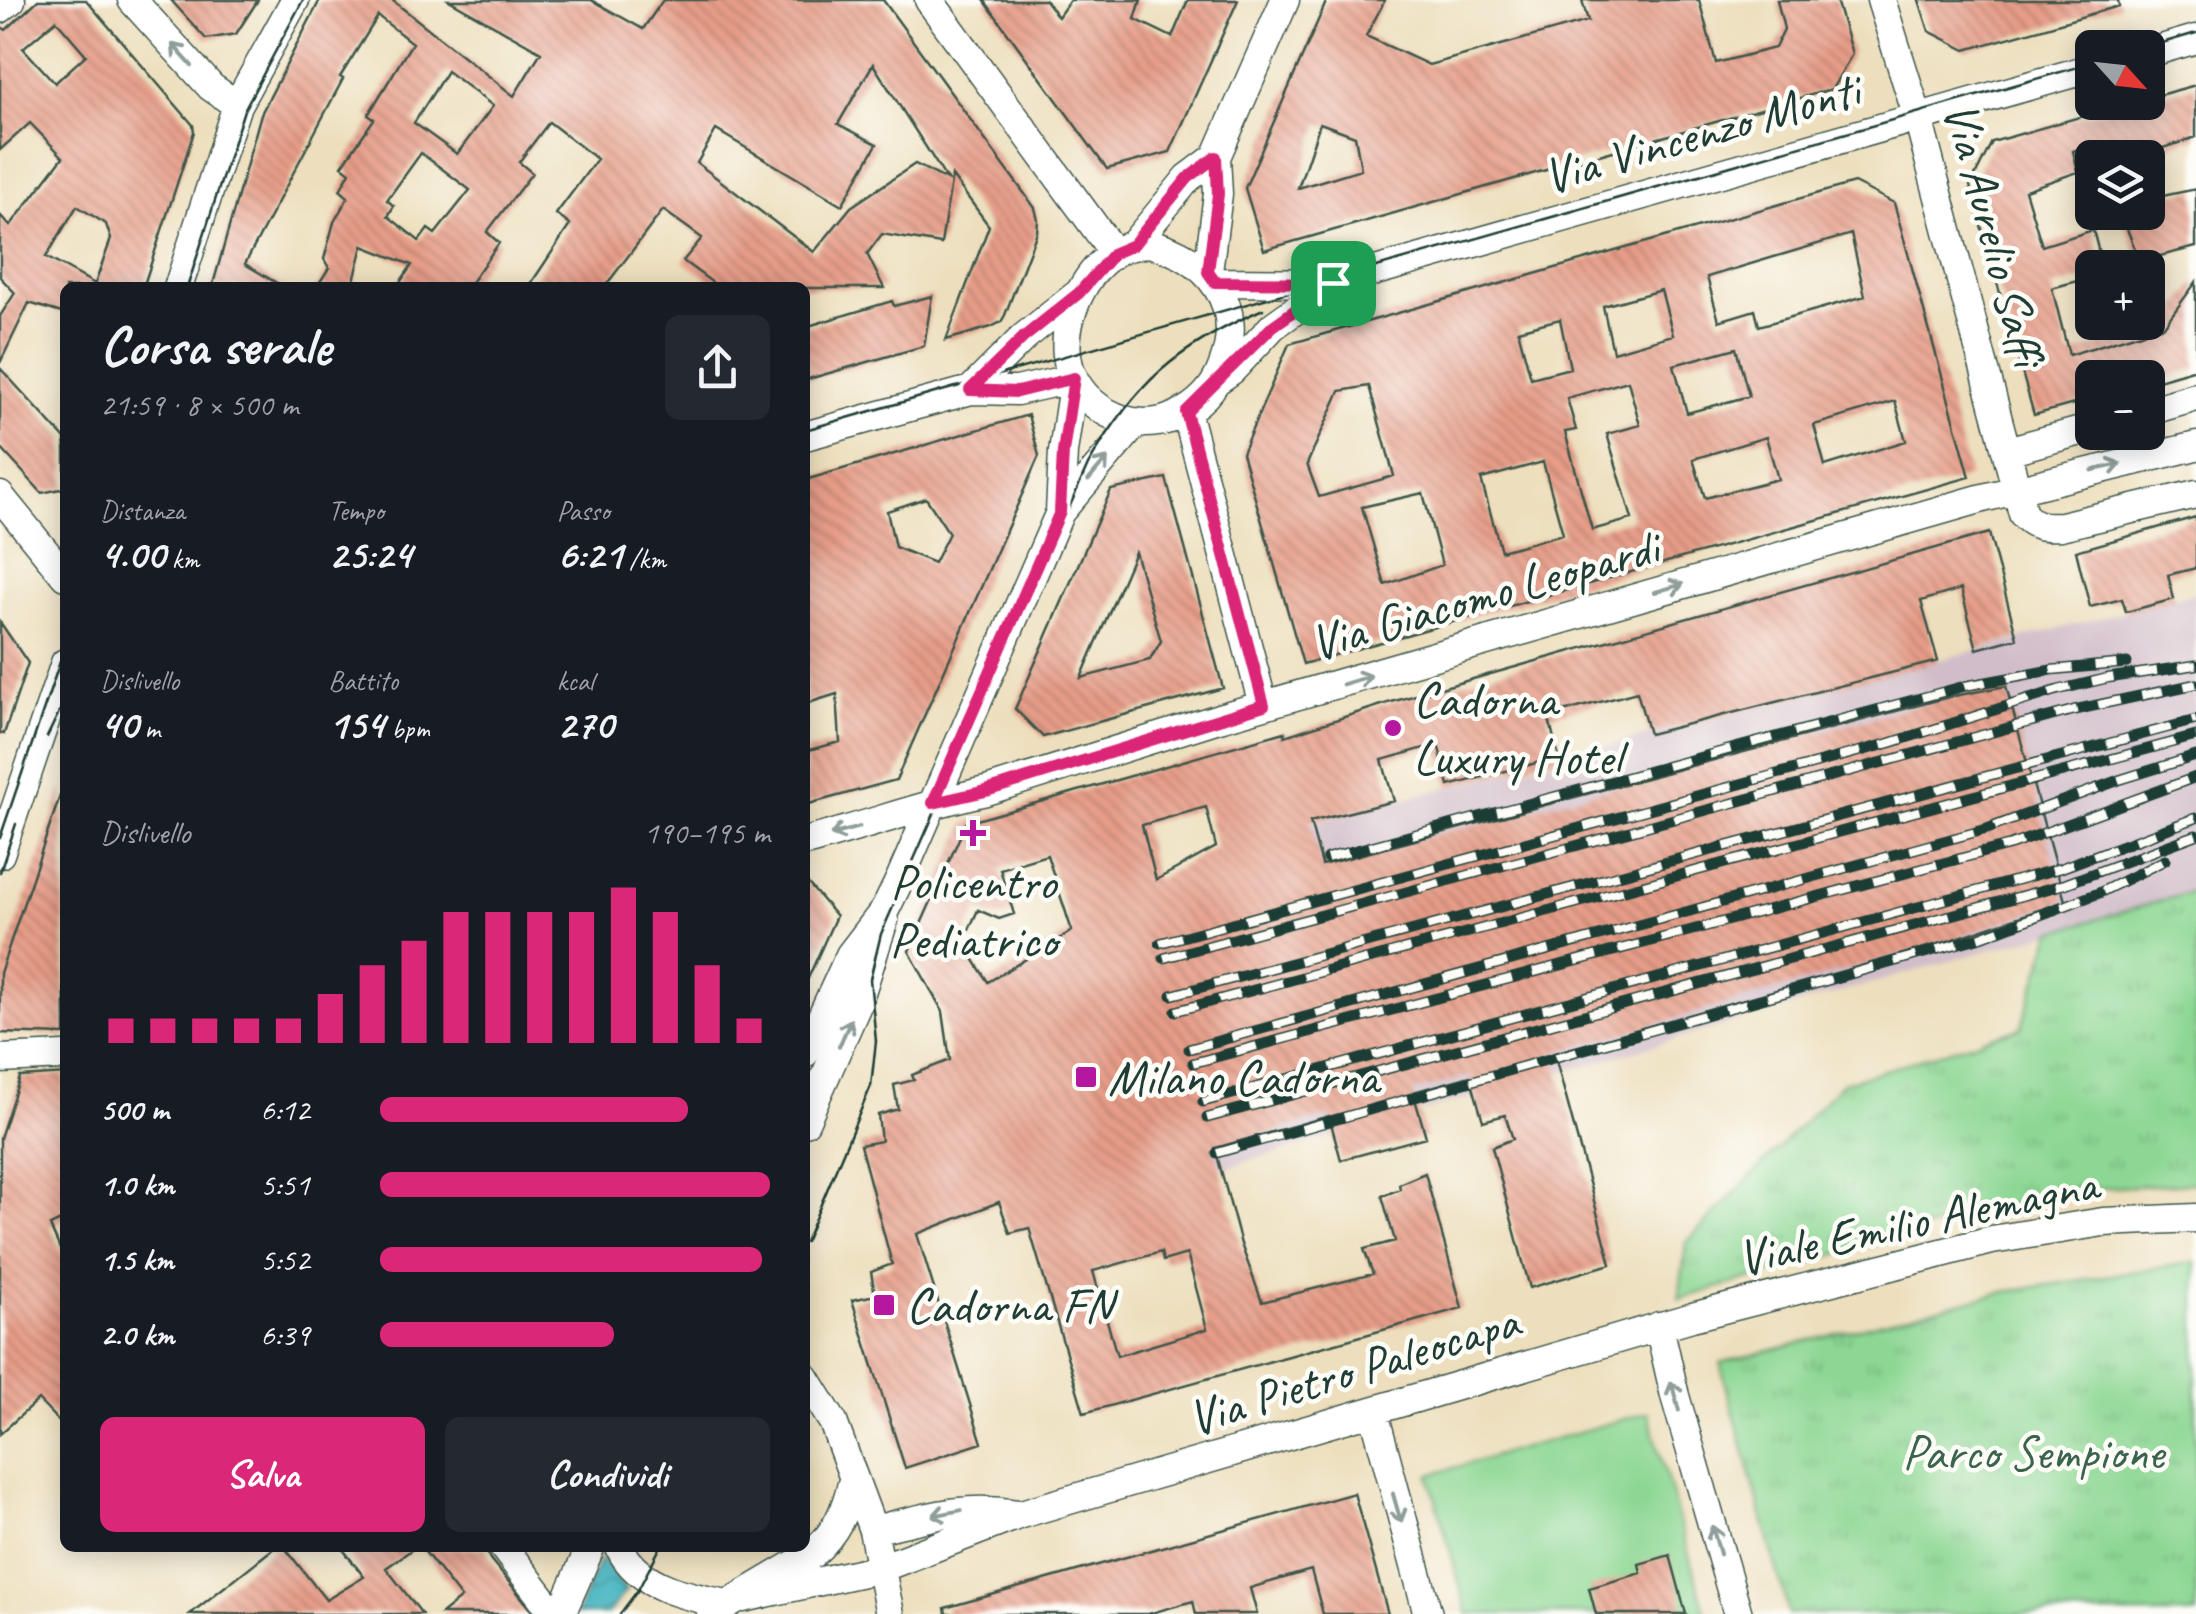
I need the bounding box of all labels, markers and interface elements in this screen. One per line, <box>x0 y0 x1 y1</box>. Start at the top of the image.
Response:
north arrow <box>2075 30 2165 120</box>
map controls <box>2075 30 2165 450</box>
one-way arrow <box>171 43 194 68</box>
street label: Via Vincenzo Monti <box>1536 56 1872 208</box>
street label: Via Aurelio Saffi <box>1929 95 2061 377</box>
button: layers <box>2075 140 2165 230</box>
pin <box>1291 241 1376 326</box>
button: + <box>2075 250 2165 340</box>
icon: arrive <box>1306 256 1361 311</box>
text: Corsa serale <box>100 311 331 381</box>
button: share <box>665 315 770 420</box>
button: − <box>2075 360 2165 450</box>
text: 21:59 · 8 × 500 m <box>100 384 298 425</box>
one-way arrow <box>1086 456 1108 482</box>
one-way arrow <box>2090 457 2122 475</box>
text: Distanza <box>100 493 185 528</box>
text: Tempo <box>328 493 384 528</box>
text: Passo <box>557 493 610 528</box>
street label: Via Giacomo Leopardi <box>1303 514 1671 675</box>
text: 4.00 <box>100 528 165 581</box>
text: 25:24 <box>328 528 412 581</box>
text: 6:21 <box>557 528 623 581</box>
text: km <box>165 541 199 576</box>
text: /km <box>623 541 666 576</box>
one-way arrow <box>1653 578 1684 597</box>
text: Dislivello <box>100 663 179 698</box>
text: Battito <box>328 663 398 698</box>
text: kcal <box>557 663 594 698</box>
place label: Cadorna Luxury Hotel <box>1413 668 1630 789</box>
one-way arrow <box>1341 670 1373 688</box>
text: 40 <box>100 698 138 751</box>
text: 154 <box>328 698 384 751</box>
text: 270 <box>557 698 613 751</box>
text: m <box>138 711 160 746</box>
text: bpm <box>384 711 430 746</box>
marker: Cadorna Luxury Hotel <box>1382 717 1404 739</box>
text: Dislivello <box>100 812 190 853</box>
text: 190–195 m <box>644 812 770 853</box>
marker: Policentro Pediatrico <box>960 820 986 846</box>
one-way arrow <box>830 823 862 842</box>
place label: Policentro Pediatrico <box>889 851 1062 972</box>
one-way arrow <box>837 1018 855 1049</box>
place label: Milano Cadorna <box>1108 1046 1383 1109</box>
marker: Milano Cadorna <box>1073 1064 1099 1090</box>
text: 500 m <box>100 1089 169 1130</box>
text: 6:12 <box>260 1089 310 1130</box>
street label: Viale Emilio Alemagna <box>1732 1151 2107 1290</box>
text: 1.0 km <box>100 1164 174 1205</box>
text: 5:51 <box>260 1164 310 1205</box>
text: 1.5 km <box>100 1239 174 1280</box>
text: 5:52 <box>260 1239 310 1280</box>
place label: Cadorna FN <box>906 1274 1119 1337</box>
street label: Via Pietro Paleocapa <box>1180 1289 1529 1450</box>
marker: Cadorna FN <box>871 1292 897 1318</box>
text: 2.0 km <box>100 1314 174 1355</box>
text: 6:39 <box>260 1314 310 1355</box>
one-way arrow <box>1665 1381 1684 1412</box>
button: Salva <box>100 1417 425 1532</box>
button: Condividi <box>445 1417 770 1532</box>
park label: Parco Sempione <box>1902 1421 2167 1484</box>
one-way arrow <box>1389 1491 1408 1523</box>
one-way arrow <box>931 1504 963 1523</box>
one-way arrow <box>1706 1525 1724 1556</box>

